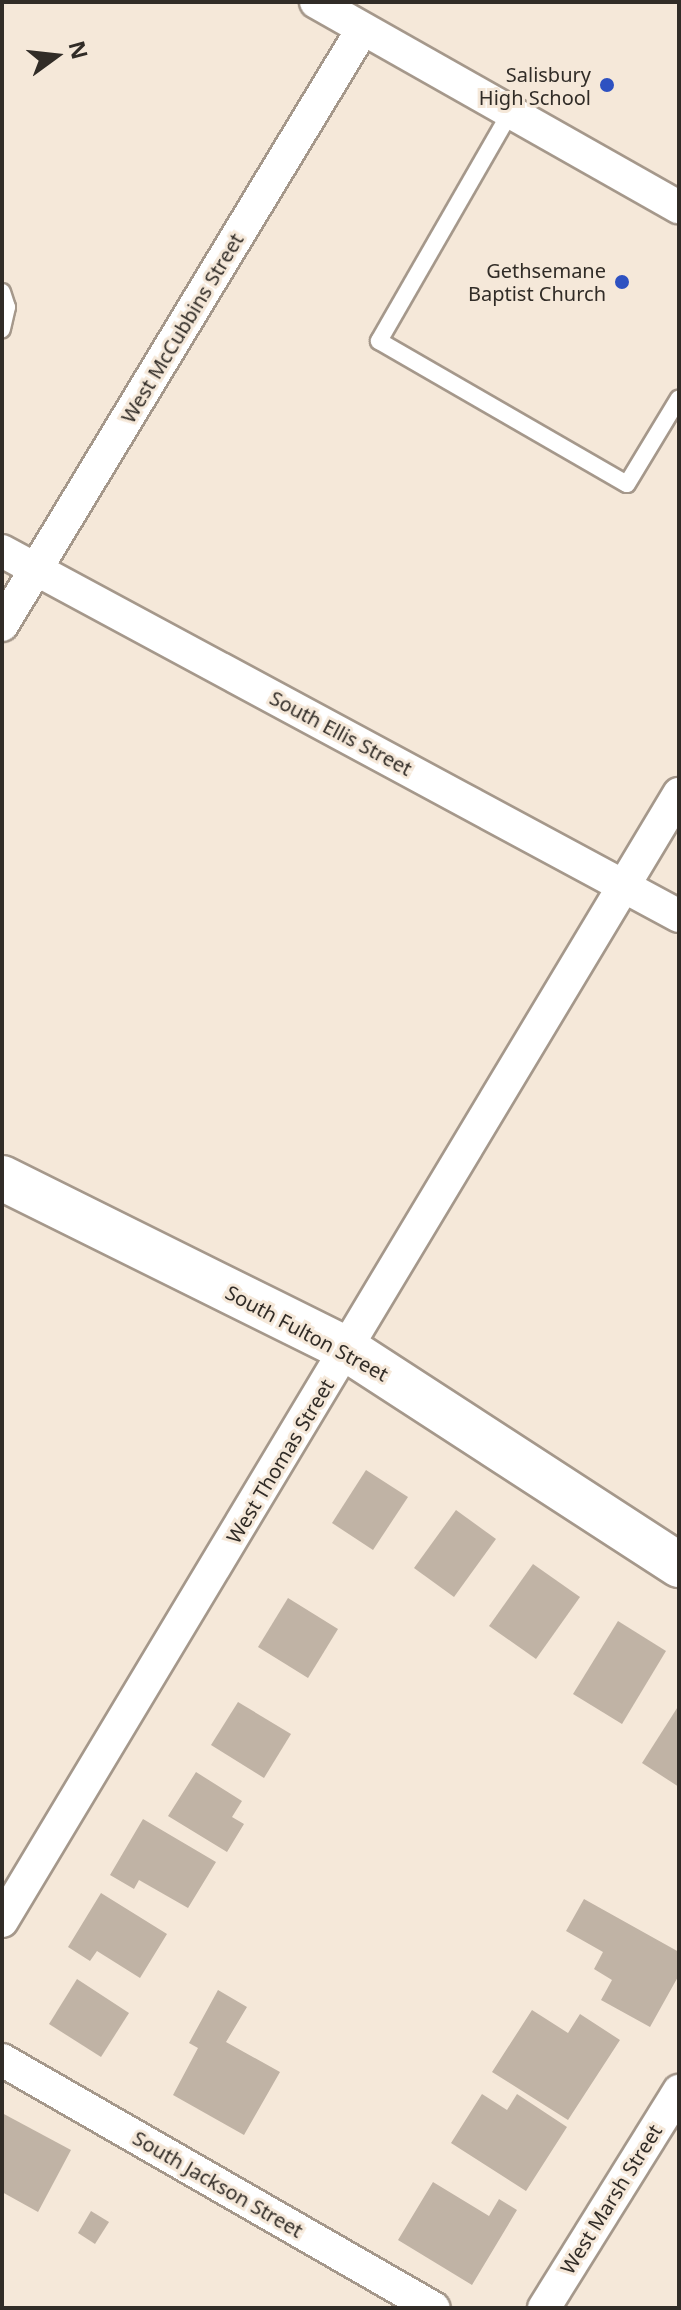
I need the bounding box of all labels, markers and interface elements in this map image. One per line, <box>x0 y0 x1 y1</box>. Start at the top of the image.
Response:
north arrow <box>16 16 96 96</box>
text: N <box>62 37 96 62</box>
place label: Salisbury High School <box>479 62 591 109</box>
marker: Salisbury High School <box>598 76 616 94</box>
street label: West McCubbins Street <box>116 229 248 427</box>
place label: Gethsemane Baptist Church <box>468 258 606 305</box>
marker: Gethsemane Baptist Church <box>613 273 631 291</box>
street label: South Ellis Street <box>266 685 416 781</box>
street label: South Fulton Street <box>222 1280 392 1386</box>
street label: West Thomas Street <box>221 1374 339 1548</box>
street label: West Marsh Street <box>555 2120 667 2278</box>
street label: South Jackson Street <box>129 2126 307 2242</box>

